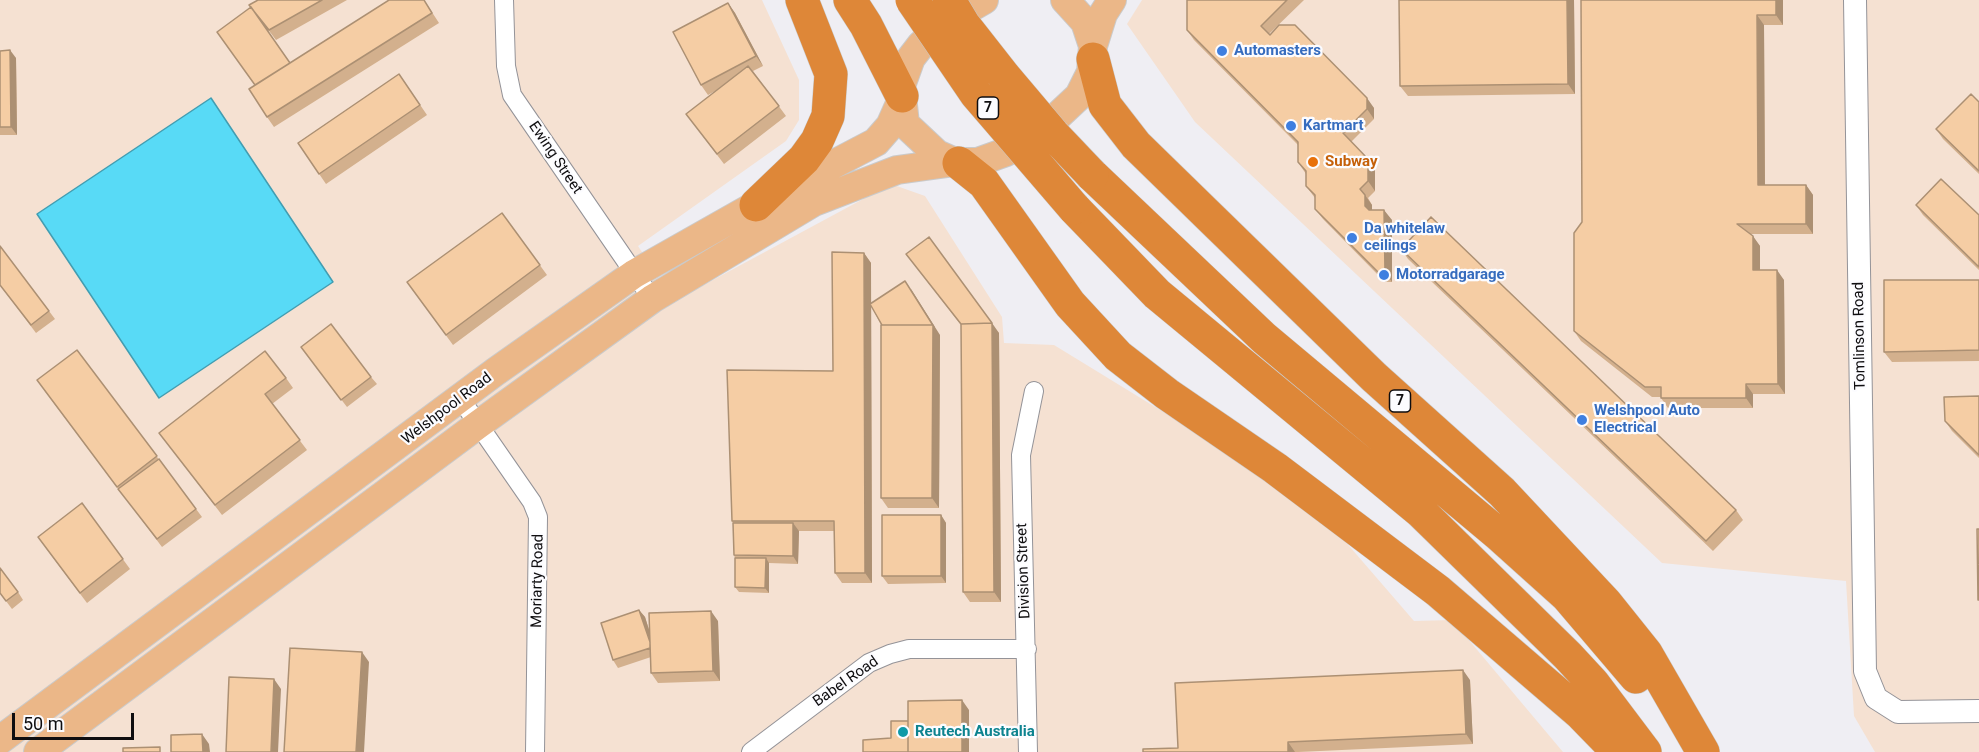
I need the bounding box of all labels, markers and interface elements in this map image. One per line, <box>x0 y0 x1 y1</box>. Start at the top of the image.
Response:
place label: Automasters <box>1234 42 1321 60</box>
marker: Automasters <box>1215 44 1229 58</box>
road number: 7 <box>978 97 998 119</box>
place label: Kartmart <box>1303 117 1363 135</box>
street label: Ewing Street <box>524 118 586 198</box>
marker: Kartmart <box>1284 119 1298 133</box>
place label: Subway <box>1325 153 1378 171</box>
marker: Subway <box>1306 155 1320 169</box>
place label: Da whitelaw ceilings <box>1364 220 1445 255</box>
marker: Da whitelaw ceilings <box>1345 231 1359 245</box>
place label: Motorradgarage <box>1396 266 1505 284</box>
marker: Motorradgarage <box>1377 268 1391 282</box>
street label: Tomlinson Road <box>1850 282 1870 390</box>
street label: Welshpool Road <box>398 369 496 449</box>
road number: 7 <box>1390 390 1410 412</box>
place label: Welshpool Auto Electrical <box>1594 402 1700 437</box>
marker: Welshpool Auto Electrical <box>1575 413 1589 427</box>
street label: Division Street <box>1013 523 1035 619</box>
street label: Moriarty Road <box>528 534 548 628</box>
street label: Babel Road <box>810 653 882 711</box>
scale bar <box>15 701 136 739</box>
text: 50 m <box>23 713 63 734</box>
place label: Reutech Australia <box>915 723 1035 741</box>
marker: Reutech Australia <box>896 725 910 739</box>

